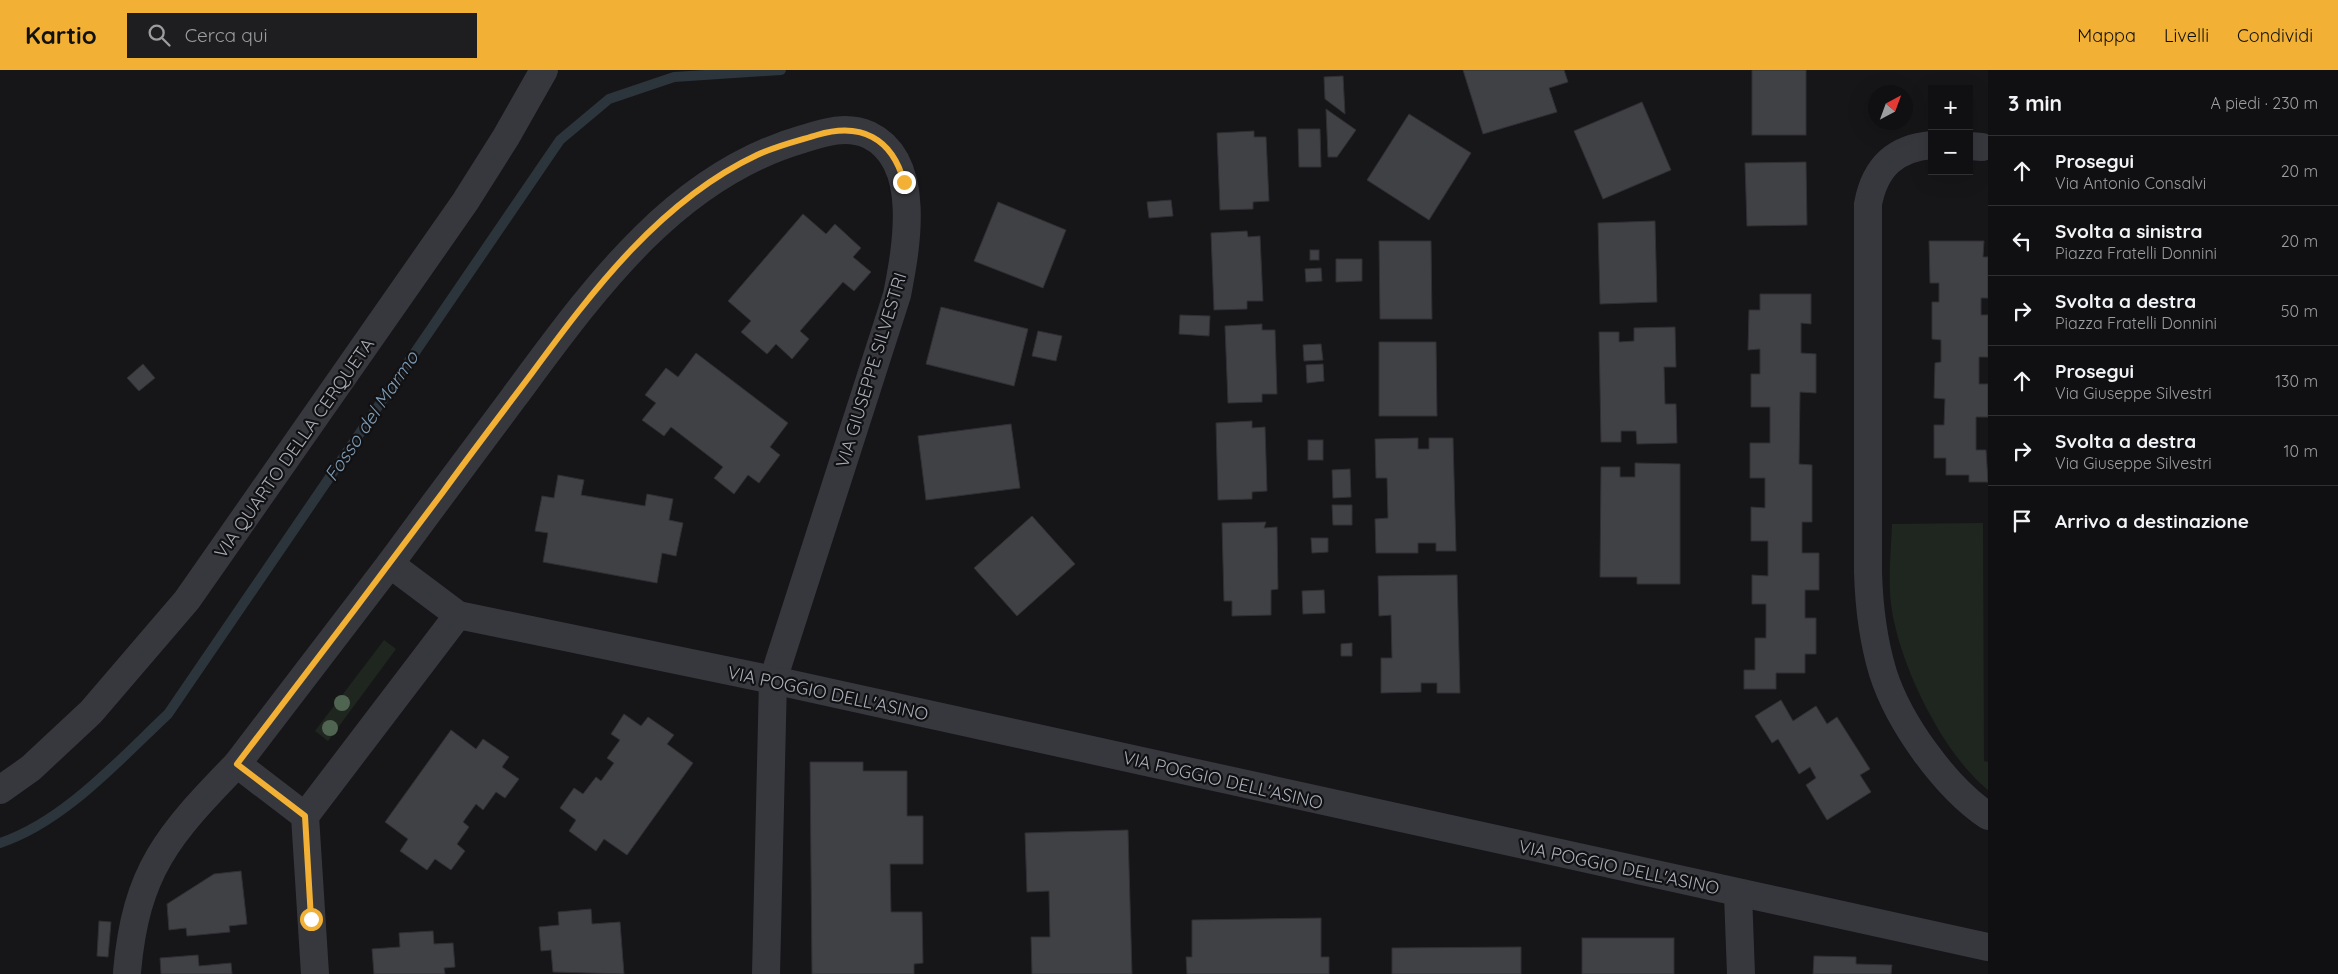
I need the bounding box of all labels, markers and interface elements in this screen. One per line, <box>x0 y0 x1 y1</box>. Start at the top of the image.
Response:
search box <box>127 13 477 58</box>
text: Kartio <box>25 20 97 50</box>
icon: search <box>145 21 173 49</box>
text: Cerca qui <box>185 23 268 47</box>
text: Mappa <box>2077 24 2136 47</box>
text: Livelli <box>2164 24 2209 47</box>
text: Condividi <box>2237 24 2313 47</box>
north arrow <box>1868 85 1913 130</box>
map controls <box>1928 85 1973 175</box>
button: + <box>1928 85 1973 130</box>
text: 3 min <box>2008 90 2062 116</box>
text: A piedi · 230 m <box>2210 93 2318 113</box>
button: − <box>1928 130 1973 175</box>
text: Prosegui <box>2055 149 2134 173</box>
icon: ahead <box>2008 157 2036 185</box>
text: 20 m <box>2281 161 2318 181</box>
route end <box>893 171 916 194</box>
text: Via Antonio Consalvi <box>2055 173 2206 193</box>
text: Svolta a sinistra <box>2055 219 2202 243</box>
icon: left <box>2008 227 2036 255</box>
text: 20 m <box>2281 231 2318 251</box>
text: Piazza Fratelli Donnini <box>2055 243 2217 263</box>
street label: VIA GIUSEPPE SILVESTRI <box>830 270 912 470</box>
text: Svolta a destra <box>2055 289 2196 313</box>
icon: right <box>2008 297 2036 325</box>
text: 50 m <box>2281 301 2318 321</box>
text: Piazza Fratelli Donnini <box>2055 313 2217 333</box>
street label: VIA QUARTO DELLA CERQUETA <box>209 333 379 563</box>
water label: Fosso del Marmo <box>319 345 424 486</box>
text: Prosegui <box>2055 359 2134 383</box>
icon: ahead <box>2008 367 2036 395</box>
text: 130 m <box>2275 371 2318 391</box>
text: Via Giuseppe Silvestri <box>2055 383 2212 403</box>
text: Svolta a destra <box>2055 429 2196 453</box>
icon: right <box>2008 437 2036 465</box>
text: 10 m <box>2284 441 2318 461</box>
text: Via Giuseppe Silvestri <box>2055 453 2212 473</box>
icon: arrive <box>2008 507 2036 535</box>
text: Arrivo a destinazione <box>2055 509 2249 533</box>
street label: VIA POGGIO DELL'ASINO <box>725 660 931 726</box>
street label: VIA POGGIO DELL'ASINO <box>1121 746 1325 814</box>
street label: VIA POGGIO DELL'ASINO <box>1516 834 1722 900</box>
route start <box>300 908 323 931</box>

